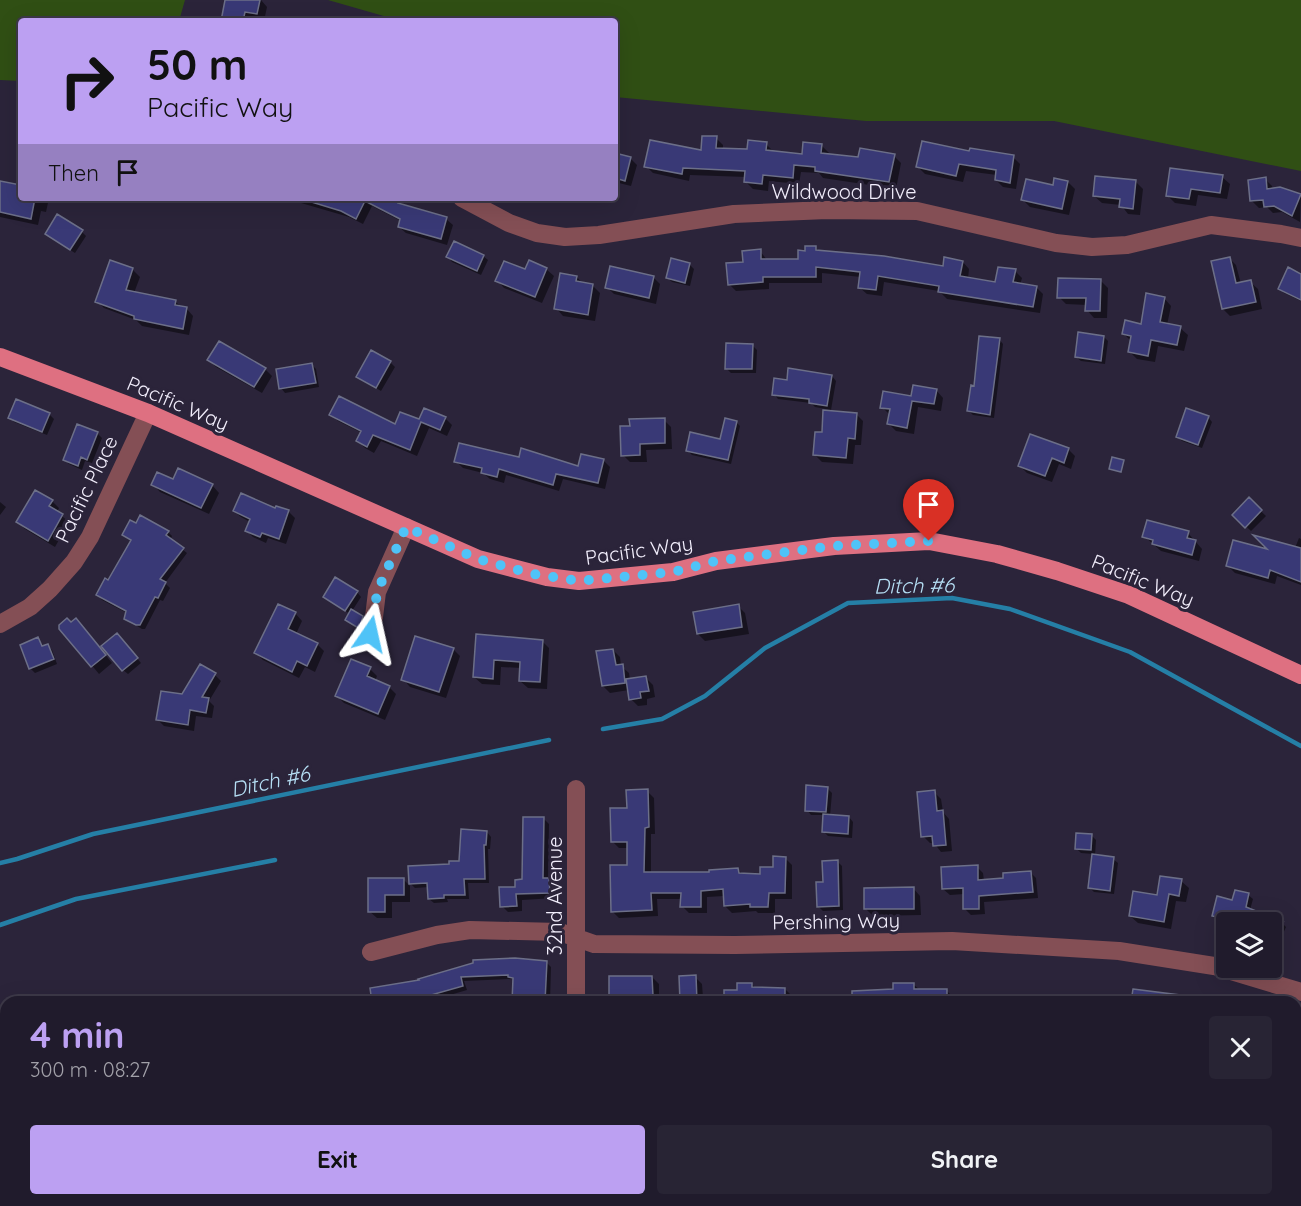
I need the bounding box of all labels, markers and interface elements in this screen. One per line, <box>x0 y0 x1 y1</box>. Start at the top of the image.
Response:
text: 50 m <box>147 38 247 91</box>
icon: right <box>48 42 126 120</box>
text: Pacific Way <box>147 90 293 124</box>
icon: arrive <box>111 156 144 189</box>
text: Then <box>48 159 99 187</box>
street label: Wildwood Drive <box>771 179 917 204</box>
street label: Pacific Way <box>123 370 233 436</box>
street label: Pacific Place <box>49 431 123 547</box>
pin <box>903 479 954 541</box>
icon: arrive <box>912 488 945 521</box>
street label: Pacific Way <box>584 530 694 570</box>
street label: Pacific Way <box>1088 548 1198 612</box>
water label: Ditch #6 <box>874 571 956 599</box>
position arrow <box>338 602 402 666</box>
water label: Ditch #6 <box>228 760 314 802</box>
street label: 32nd Avenue <box>542 836 567 956</box>
street label: Pershing Way <box>772 907 900 935</box>
map controls <box>1216 912 1282 978</box>
button: layers <box>1216 912 1282 978</box>
text: 4 min <box>30 1012 124 1057</box>
button: close <box>1209 1016 1272 1079</box>
text: 300 m · 08:27 <box>30 1057 150 1082</box>
button: Exit <box>30 1125 645 1194</box>
button: Share <box>657 1125 1272 1194</box>

